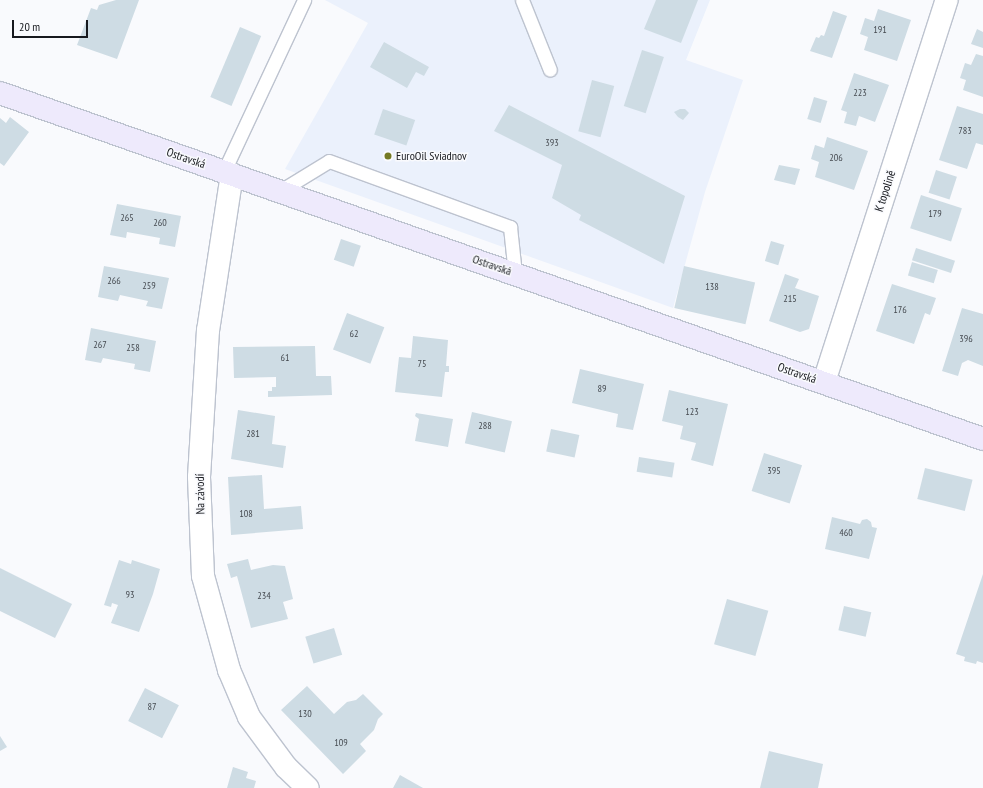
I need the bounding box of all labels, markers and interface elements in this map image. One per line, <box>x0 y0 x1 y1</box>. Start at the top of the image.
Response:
scale bar <box>14 12 90 38</box>
text: 20 m <box>19 19 40 34</box>
house number: 191 <box>873 24 887 36</box>
house number: 223 <box>853 87 867 99</box>
house number: 783 <box>958 125 972 137</box>
house number: 393 <box>545 137 559 149</box>
street label: Ostravská <box>165 145 207 171</box>
place label: EuroOil Sviadnov <box>396 149 467 163</box>
marker: EuroOil Sviadnov <box>383 151 393 161</box>
house number: 206 <box>829 152 843 164</box>
street label: K topolině <box>872 168 898 214</box>
house number: 179 <box>928 208 942 220</box>
house number: 265 <box>120 212 134 224</box>
house number: 260 <box>153 217 167 229</box>
street label: Ostravská <box>471 252 513 278</box>
house number: 266 <box>107 275 121 287</box>
house number: 259 <box>142 280 156 292</box>
house number: 138 <box>705 281 719 293</box>
house number: 215 <box>783 293 797 305</box>
house number: 176 <box>893 304 907 316</box>
house number: 62 <box>350 328 358 340</box>
house number: 396 <box>959 333 973 345</box>
house number: 267 <box>93 339 107 351</box>
house number: 258 <box>126 342 140 354</box>
house number: 61 <box>281 352 289 364</box>
house number: 75 <box>418 358 426 370</box>
street label: Ostravská <box>776 360 818 386</box>
house number: 89 <box>598 383 606 395</box>
house number: 123 <box>685 406 699 418</box>
house number: 288 <box>478 420 492 432</box>
house number: 281 <box>246 428 260 440</box>
house number: 395 <box>767 465 781 477</box>
street label: Na závodí <box>192 474 208 514</box>
house number: 108 <box>239 508 253 520</box>
house number: 460 <box>839 527 853 539</box>
house number: 93 <box>126 589 134 601</box>
house number: 234 <box>257 590 271 602</box>
house number: 87 <box>148 701 156 713</box>
house number: 130 <box>298 708 312 720</box>
house number: 109 <box>334 737 348 749</box>

